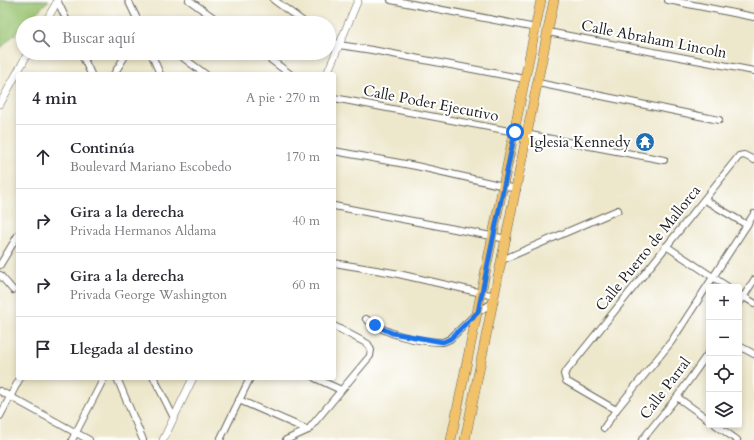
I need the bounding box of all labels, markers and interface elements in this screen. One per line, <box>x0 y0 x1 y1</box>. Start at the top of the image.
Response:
street label: Calle Abraham Lincoln <box>580 15 729 63</box>
search box <box>16 16 336 60</box>
icon: search <box>30 27 52 49</box>
text: Buscar aquí <box>62 28 135 48</box>
street label: Calle Poder Ejecutivo <box>361 80 501 126</box>
text: 4 min <box>32 87 77 110</box>
text: A pie · 270 m <box>246 89 320 107</box>
route start <box>506 123 524 141</box>
temple icon: Iglesia Kennedy <box>634 131 656 153</box>
place label: Iglesia Kennedy <box>529 132 631 152</box>
text: Continúa <box>70 138 135 158</box>
icon: ahead <box>32 146 54 168</box>
text: 170 m <box>286 148 320 166</box>
text: Boulevard Mariano Escobedo <box>70 158 232 176</box>
street label: Calle Puerto de Mallorca <box>591 180 705 315</box>
text: Gira a la derecha <box>70 202 184 222</box>
icon: right <box>32 210 54 232</box>
text: 40 m <box>292 212 320 230</box>
text: Privada Hermanos Aldama <box>70 222 216 240</box>
text: Gira a la derecha <box>70 266 184 286</box>
icon: right <box>32 274 54 296</box>
text: 60 m <box>292 276 320 294</box>
map controls <box>706 284 742 428</box>
button: + <box>706 284 742 320</box>
text: Privada George Washington <box>70 286 227 304</box>
route end <box>366 316 384 334</box>
button: − <box>706 320 742 356</box>
icon: arrive <box>32 338 54 360</box>
text: Llegada al destino <box>70 339 193 359</box>
street label: Calle Parral <box>635 353 695 423</box>
button: locate <box>706 356 742 392</box>
button: layers <box>706 392 742 428</box>

